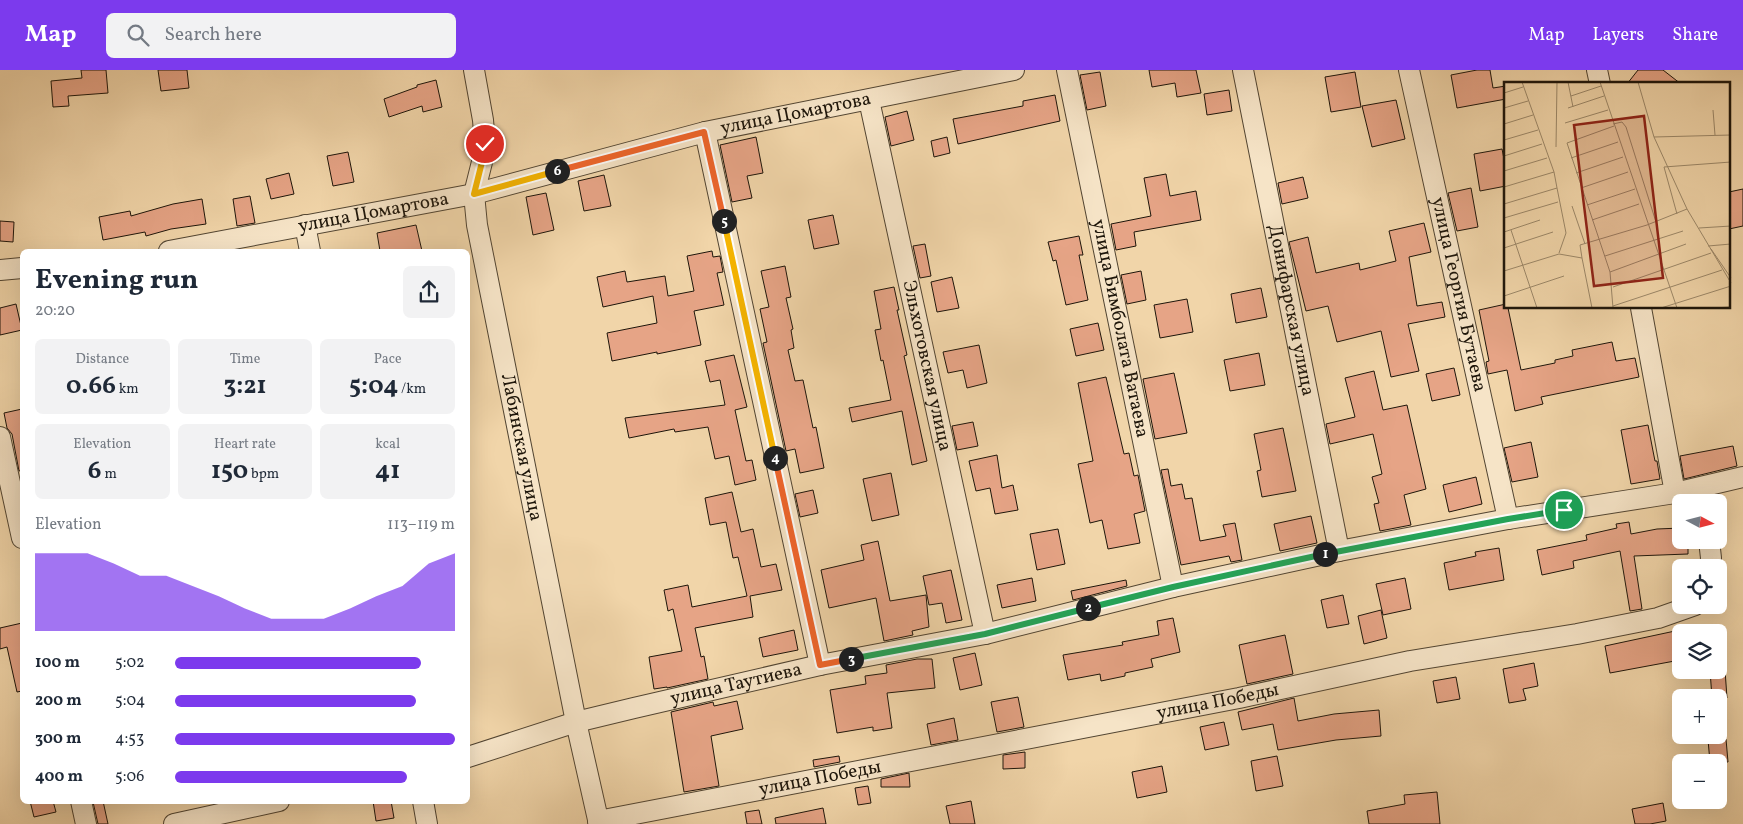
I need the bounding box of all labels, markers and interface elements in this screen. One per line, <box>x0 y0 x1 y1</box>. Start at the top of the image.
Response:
search box <box>106 13 456 58</box>
text: Map <box>25 18 76 52</box>
icon: search <box>124 21 152 49</box>
text: Search here <box>164 22 262 48</box>
text: Map <box>1528 23 1564 48</box>
text: Layers <box>1592 23 1644 48</box>
text: Share <box>1672 23 1718 48</box>
inset map <box>1504 82 1730 309</box>
street label: улица Цомартова <box>718 86 873 142</box>
pin <box>464 123 506 165</box>
icon: check <box>471 130 499 158</box>
pin: 6 <box>544 158 570 184</box>
text: 6 <box>554 162 561 181</box>
street label: улица Цомартова <box>296 186 451 240</box>
street label: улица Георгия Бутаева <box>1424 195 1493 395</box>
pin: 5 <box>712 208 736 234</box>
text: 5 <box>721 212 728 231</box>
street label: улица Бимболата Ватаева <box>1085 217 1155 440</box>
street label: Донифарская улица <box>1261 222 1321 398</box>
text: Evening run <box>35 261 199 300</box>
button: share <box>403 266 455 318</box>
street label: Эльхотовская улица <box>896 278 958 454</box>
text: 20:20 <box>35 300 75 322</box>
text: Distance <box>76 350 129 369</box>
text: Time <box>230 350 260 369</box>
text: Pace <box>374 350 402 369</box>
text: 0.66 <box>66 369 116 404</box>
text: 3:21 <box>224 369 266 404</box>
text: 5:04 <box>349 369 398 404</box>
street label: Лабинская улица <box>494 371 549 523</box>
text: km <box>116 380 139 399</box>
text: /km <box>398 380 426 399</box>
text: Elevation <box>73 435 131 454</box>
text: Heart rate <box>214 435 276 454</box>
text: kcal <box>375 435 400 454</box>
pin: 4 <box>762 446 788 470</box>
text: 4 <box>771 449 780 468</box>
text: 6 <box>88 454 102 489</box>
text: 150 <box>211 454 248 489</box>
text: 41 <box>375 454 400 489</box>
text: m <box>102 465 117 484</box>
text: bpm <box>248 465 279 484</box>
pin <box>1543 489 1585 531</box>
north arrow <box>1672 494 1728 549</box>
map controls <box>1672 494 1727 809</box>
icon: arrive <box>1550 496 1578 524</box>
text: Elevation <box>35 514 102 536</box>
text: 113–119 m <box>387 514 455 536</box>
pin: 1 <box>1312 542 1338 566</box>
text: 1 <box>1323 545 1328 564</box>
button: locate <box>1672 559 1727 614</box>
pin: 2 <box>1076 596 1100 620</box>
text: 2 <box>1085 599 1092 618</box>
button: layers <box>1672 624 1727 679</box>
pin: 3 <box>838 646 864 672</box>
text: 3 <box>848 650 855 669</box>
text: 100 m <box>35 652 80 674</box>
text: 5:02 <box>115 652 145 674</box>
street label: улица Таутиева <box>668 657 804 712</box>
street label: улица Победы <box>1154 677 1281 727</box>
button: + <box>1672 689 1727 744</box>
text: 200 m <box>35 690 82 712</box>
text: 5:04 <box>115 690 145 712</box>
text: 300 m <box>35 728 81 750</box>
text: 4:53 <box>115 728 144 750</box>
street label: улица Победы <box>757 754 883 803</box>
button: − <box>1672 754 1727 809</box>
text: 400 m <box>35 766 83 788</box>
text: 5:06 <box>115 766 144 788</box>

